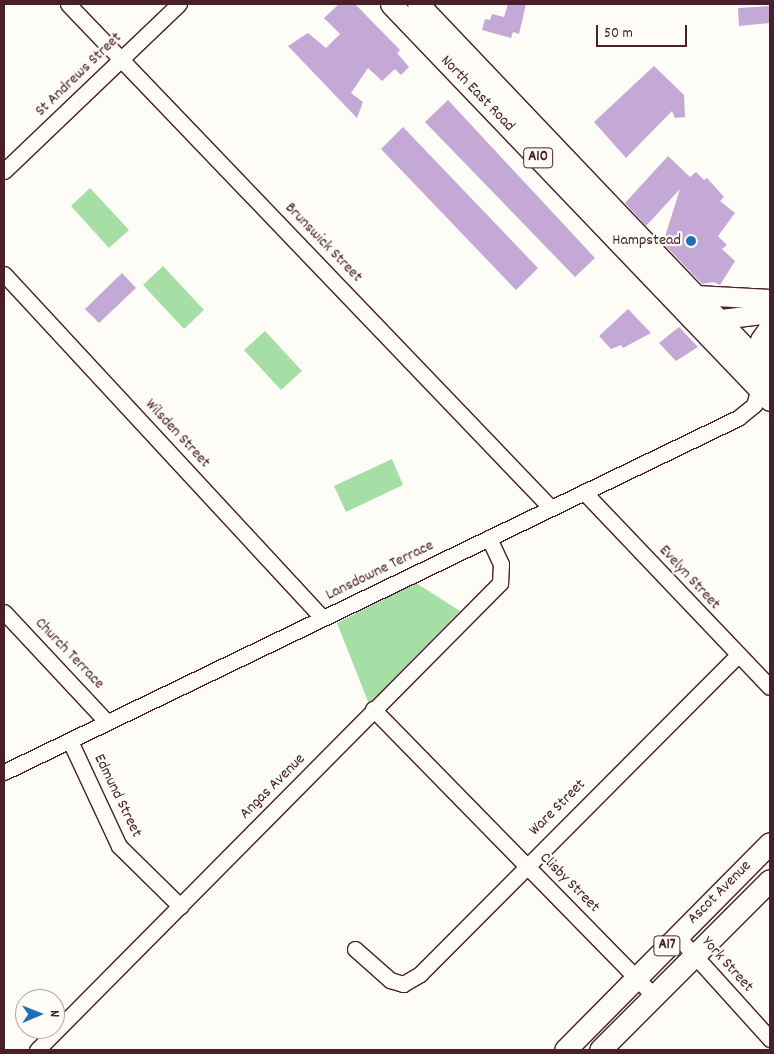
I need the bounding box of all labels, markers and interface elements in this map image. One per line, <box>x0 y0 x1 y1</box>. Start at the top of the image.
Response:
scale bar <box>599 15 690 47</box>
text: 50 m <box>604 23 633 45</box>
street label: St Andrews Street <box>32 29 126 121</box>
street label: North East Road <box>436 52 518 136</box>
road number: A10 <box>523 146 553 170</box>
street label: Brunswick Street <box>280 199 366 287</box>
place label: Hampstead <box>612 231 681 251</box>
marker: Hampstead <box>685 235 697 247</box>
street label: Wilsden Street <box>140 396 214 472</box>
street label: Lansdowne Terrace <box>323 537 437 605</box>
street label: Evelyn Street <box>654 542 724 614</box>
street label: Church Terrace <box>30 614 108 694</box>
street label: Angas Avenue <box>236 750 310 824</box>
street label: Edmund Street <box>89 751 145 841</box>
street label: Ware Street <box>526 776 590 840</box>
street label: Clisby Street <box>535 849 603 917</box>
street label: Ascot Avenue <box>684 857 756 929</box>
street label: York Street <box>697 933 757 997</box>
road number: A17 <box>653 934 681 958</box>
north arrow <box>15 989 65 1039</box>
text: N <box>44 1010 64 1017</box>

